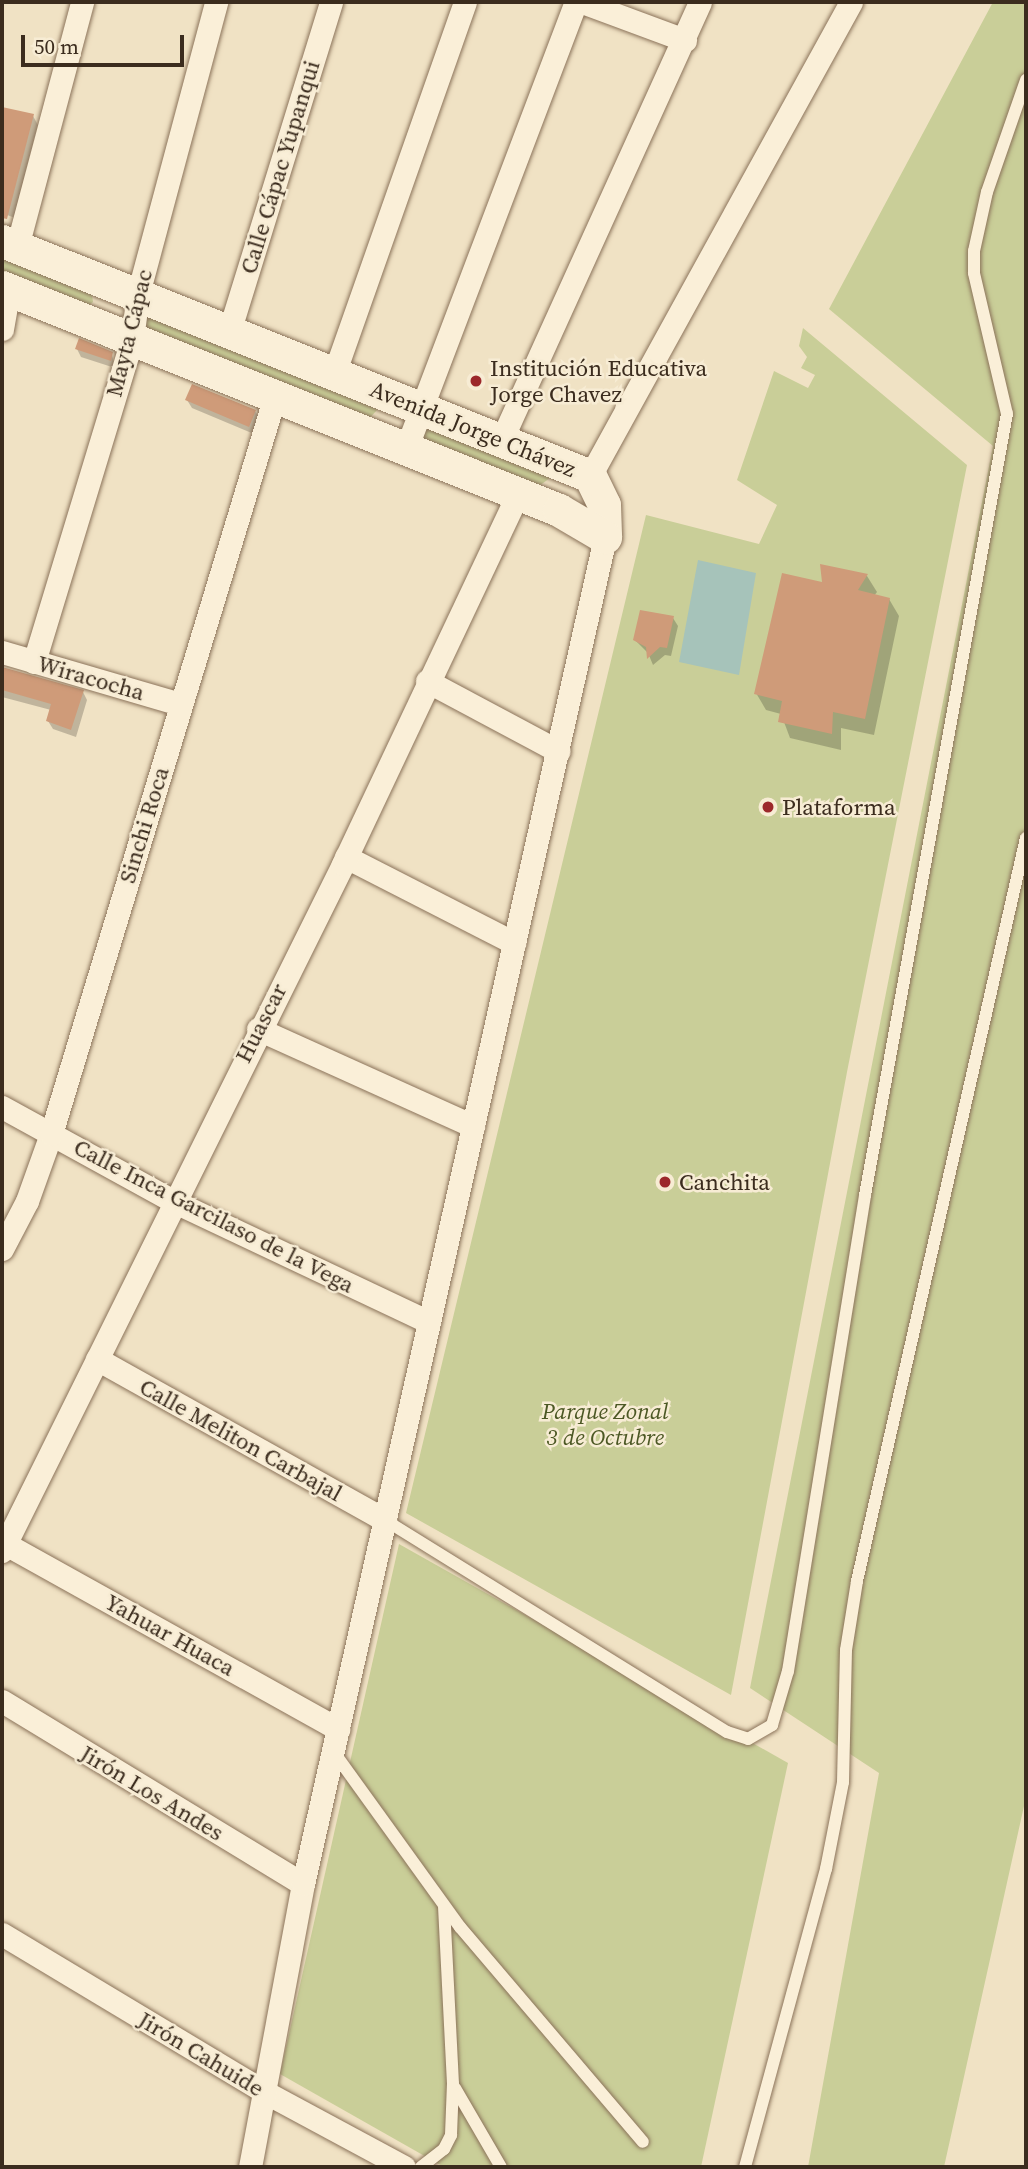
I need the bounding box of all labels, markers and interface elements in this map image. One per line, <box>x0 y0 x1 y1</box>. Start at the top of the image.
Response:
scale bar <box>24 21 187 65</box>
text: 50 m <box>34 32 79 61</box>
street label: Calle Cápac Yupanqui <box>234 57 326 277</box>
street label: Mayta Cápac <box>100 266 158 400</box>
place label: Institución Educativa Jorge Chavez <box>490 354 707 408</box>
marker: Institución Educativa Jorge Chavez <box>468 373 484 389</box>
street label: Avenida Jorge Chávez <box>366 375 580 483</box>
street label: Wiracocha <box>34 650 148 706</box>
street label: Sinchi Roca <box>113 764 175 886</box>
place label: Plataforma <box>782 793 896 821</box>
marker: Plataforma <box>760 799 776 815</box>
street label: Huascar <box>229 979 293 1067</box>
street label: Calle Inca Garcilaso de la Vega <box>69 1133 359 1299</box>
place label: Canchita <box>679 1168 770 1196</box>
marker: Canchita <box>657 1174 673 1190</box>
street label: Calle Meliton Carbajal <box>135 1373 347 1507</box>
park label: Parque Zonal 3 de Octubre <box>542 1397 668 1451</box>
street label: Yahuar Huaca <box>100 1588 240 1682</box>
street label: Jirón Los Andes <box>75 1739 229 1847</box>
street label: Jirón Cahuide <box>133 2006 269 2102</box>

